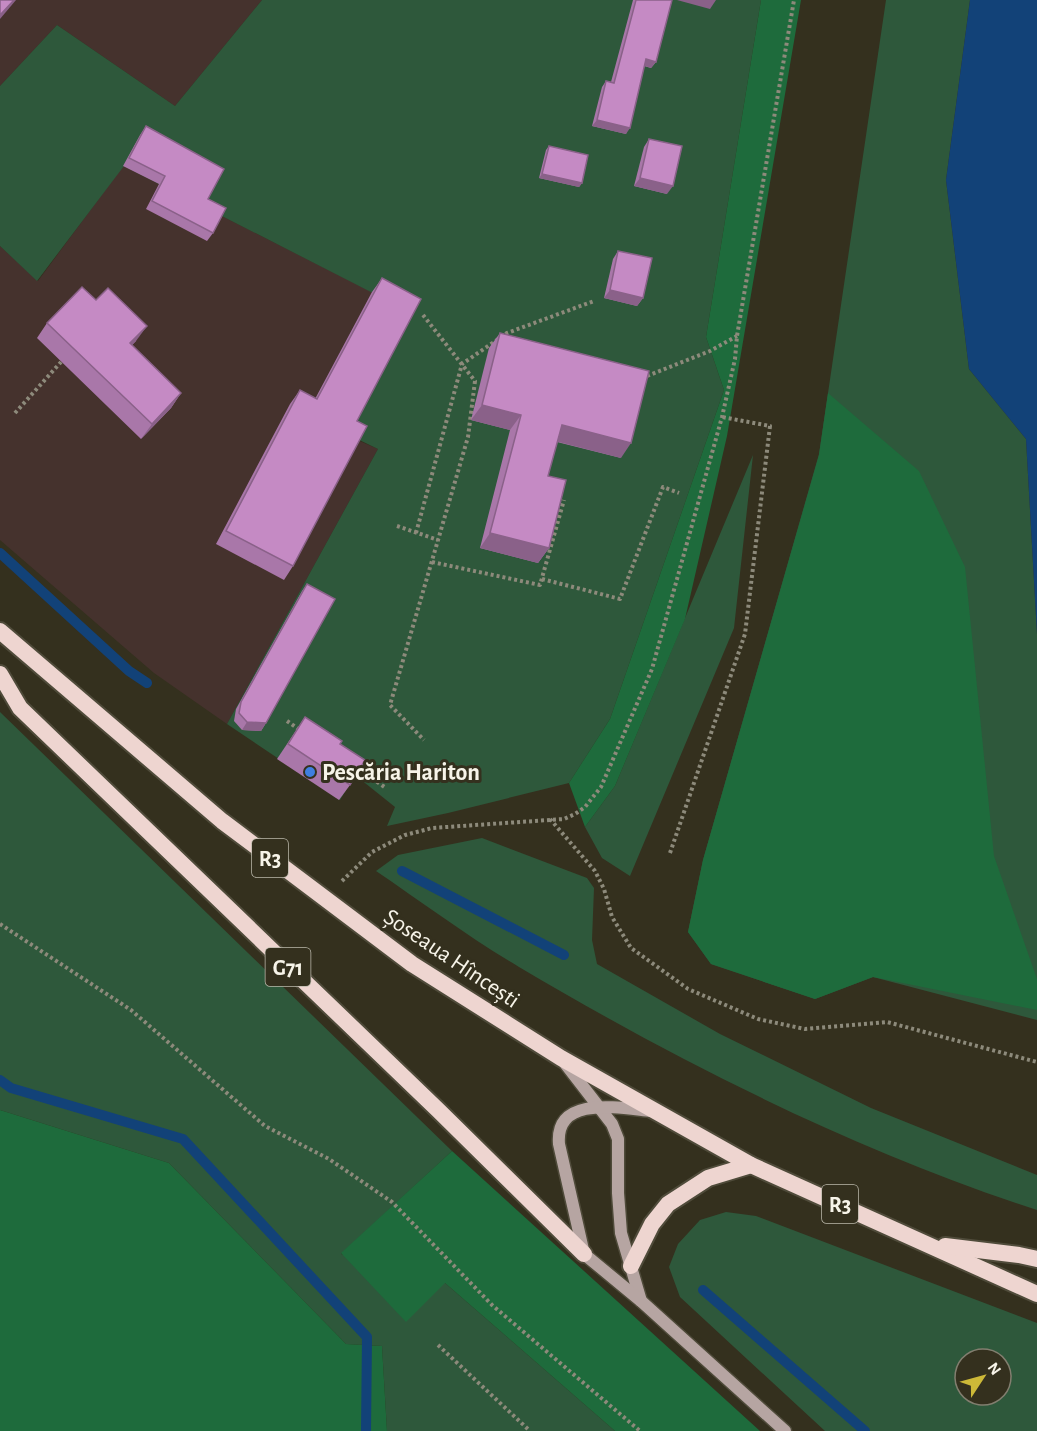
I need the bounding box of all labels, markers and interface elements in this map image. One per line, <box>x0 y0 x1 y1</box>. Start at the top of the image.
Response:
place label: Pescăria Hariton <box>322 761 480 785</box>
marker: Pescăria Hariton <box>303 765 317 779</box>
road number: R3 <box>252 839 288 877</box>
street label: Șoseaua Hîncești <box>379 905 524 1014</box>
road number: G71 <box>266 948 310 986</box>
road number: R3 <box>822 1185 858 1223</box>
north arrow <box>953 1347 1013 1407</box>
text: N <box>985 1360 1004 1378</box>

